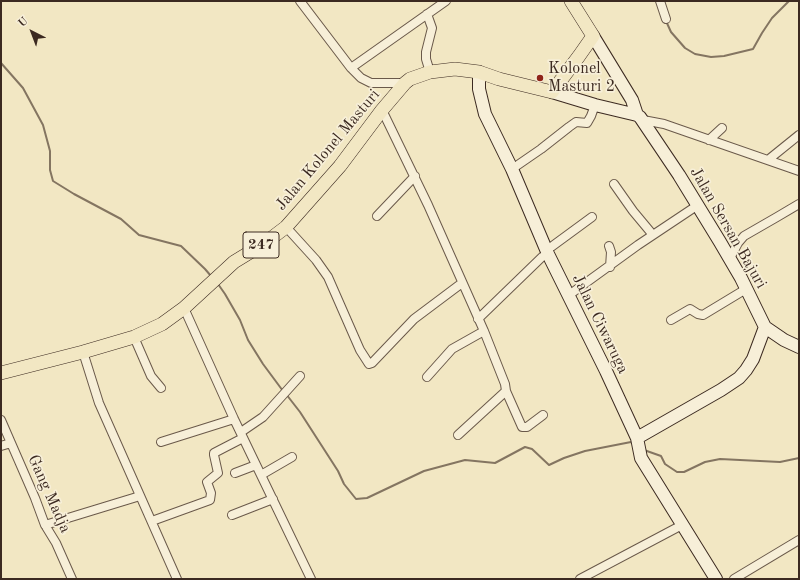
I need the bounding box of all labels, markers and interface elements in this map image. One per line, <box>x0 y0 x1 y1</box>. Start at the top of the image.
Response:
north arrow <box>12 12 52 52</box>
text: U <box>17 16 31 30</box>
place label: Kolonel Masturi 2 <box>548 59 615 97</box>
marker: Kolonel Masturi 2 <box>535 73 545 83</box>
street label: Jalan Kolonel Masturi <box>272 86 384 214</box>
street label: Jalan Sersan Bajuri <box>685 164 771 292</box>
road number: 247 <box>243 232 279 258</box>
street label: Jalan Ciwaruga <box>568 271 632 377</box>
street label: Gang Madja <box>23 452 75 536</box>

